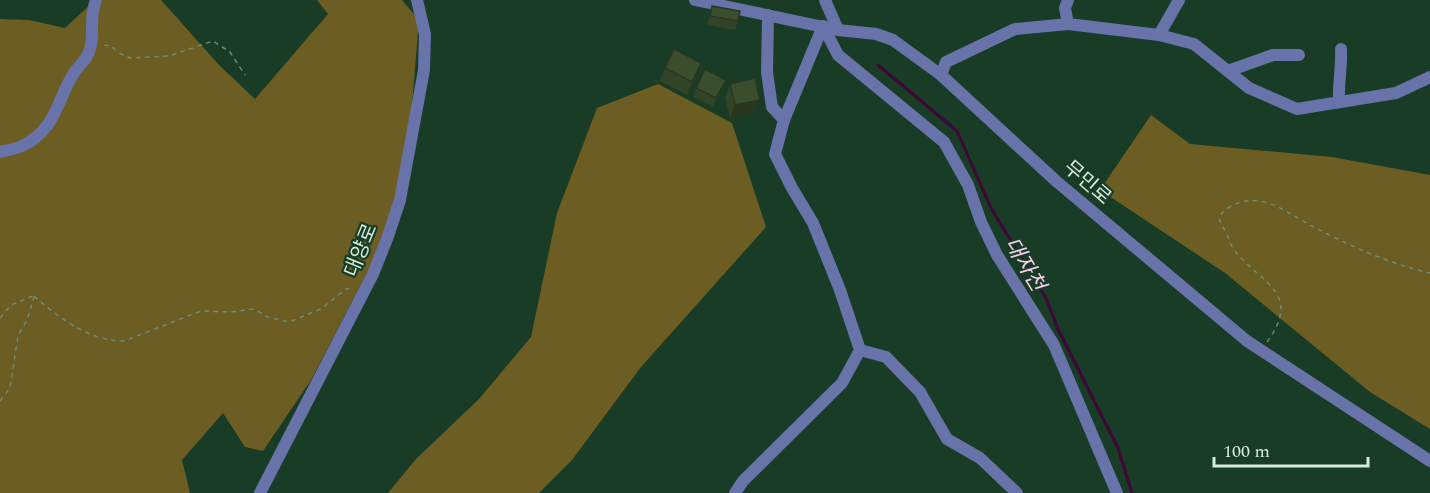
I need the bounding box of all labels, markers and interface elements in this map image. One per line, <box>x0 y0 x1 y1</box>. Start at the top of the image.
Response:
street label: 무민로 <box>1057 153 1118 212</box>
street label: 대양로 <box>337 219 385 282</box>
water label: 대자천 <box>996 231 1054 300</box>
scale bar <box>1214 430 1368 468</box>
text: 100 m <box>1223 438 1270 465</box>

